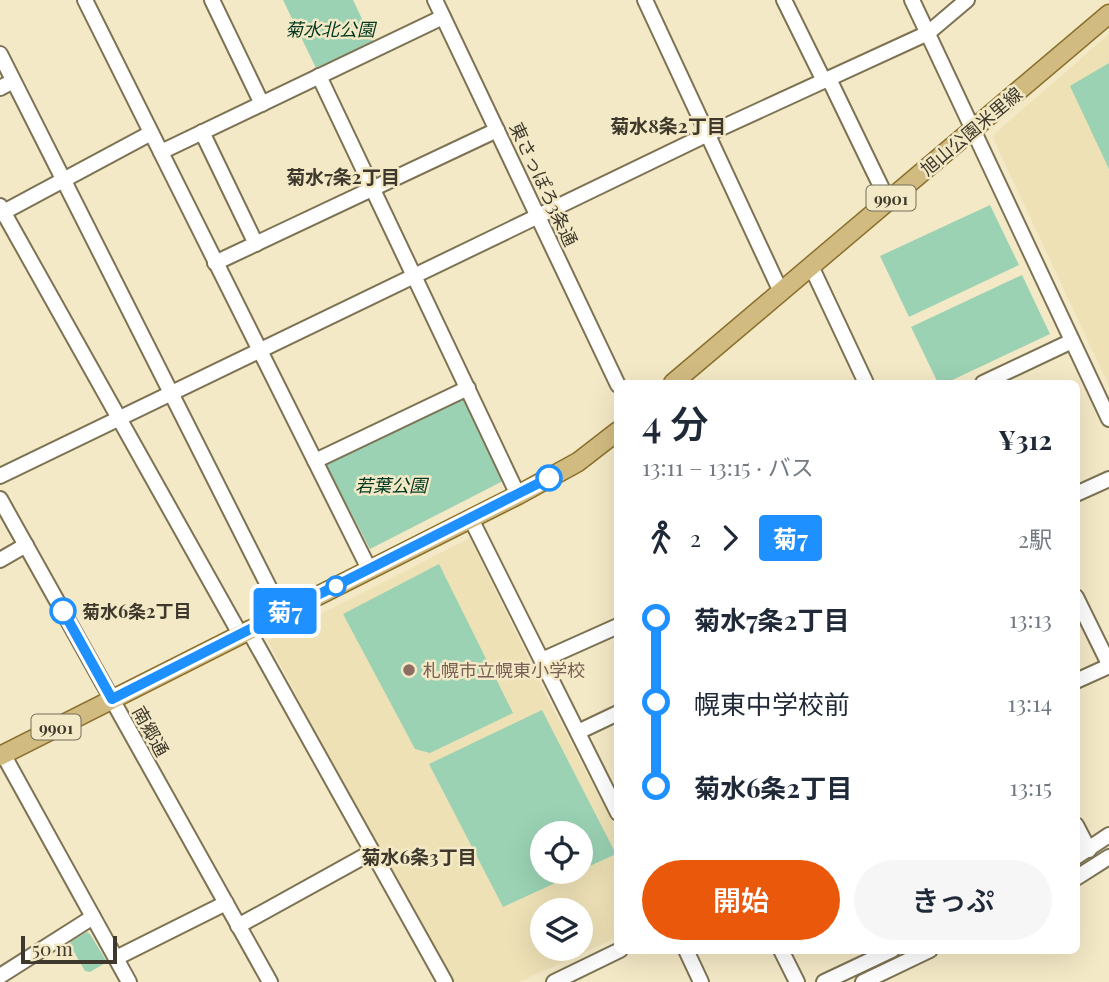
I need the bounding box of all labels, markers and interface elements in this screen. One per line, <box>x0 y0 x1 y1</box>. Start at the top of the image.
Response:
park label: 菊水北公園 <box>285 17 378 41</box>
street label: 旭山公園米里線 <box>915 81 1027 181</box>
district label: 菊水8条2丁目 <box>610 112 726 138</box>
street label: 東さっぽろ3条通 <box>505 118 583 250</box>
district label: 菊水7条2丁目 <box>286 163 400 189</box>
road number: 9901 <box>866 186 916 210</box>
text: 4 分 <box>642 397 708 448</box>
text: ¥312 <box>998 422 1052 457</box>
text: 13:11 – 13:15 · バス <box>642 451 814 482</box>
unlabelled marker <box>536 465 562 491</box>
park label: 若葉公園 <box>355 473 430 497</box>
icon: walk <box>642 519 680 557</box>
icon: forward <box>711 519 749 557</box>
text: 2 <box>690 522 701 553</box>
text: 菊7 <box>773 522 808 554</box>
text: 2駅 <box>1018 523 1052 554</box>
unlabelled marker <box>326 576 346 596</box>
line badge: 菊7 <box>254 588 316 634</box>
text: 菊7 <box>268 595 302 627</box>
marker: 菊水6条2丁目 <box>50 598 76 624</box>
place label: 菊水6条2丁目 <box>82 599 192 623</box>
text: 菊水7条2丁目 <box>694 602 849 637</box>
text: 13:13 <box>1009 603 1052 634</box>
place label: 札幌市立幌東小学校 <box>423 658 585 682</box>
marker: 札幌市立幌東小学校 <box>401 662 417 678</box>
text: 幌東中学校前 <box>694 686 850 721</box>
text: 13:14 <box>1008 687 1052 718</box>
street label: 南郷通 <box>127 702 175 760</box>
road number: 9901 <box>32 714 80 740</box>
text: 菊水6条2丁目 <box>694 770 852 805</box>
text: 13:15 <box>1010 771 1052 802</box>
map controls <box>530 821 593 961</box>
button: locate <box>530 821 593 884</box>
district label: 菊水6条3丁目 <box>362 843 476 869</box>
button: 開始 <box>642 860 840 940</box>
button: きっぷ <box>854 860 1052 940</box>
button: layers <box>530 898 593 961</box>
scale bar <box>21 933 117 965</box>
text: 50 m <box>32 935 73 961</box>

